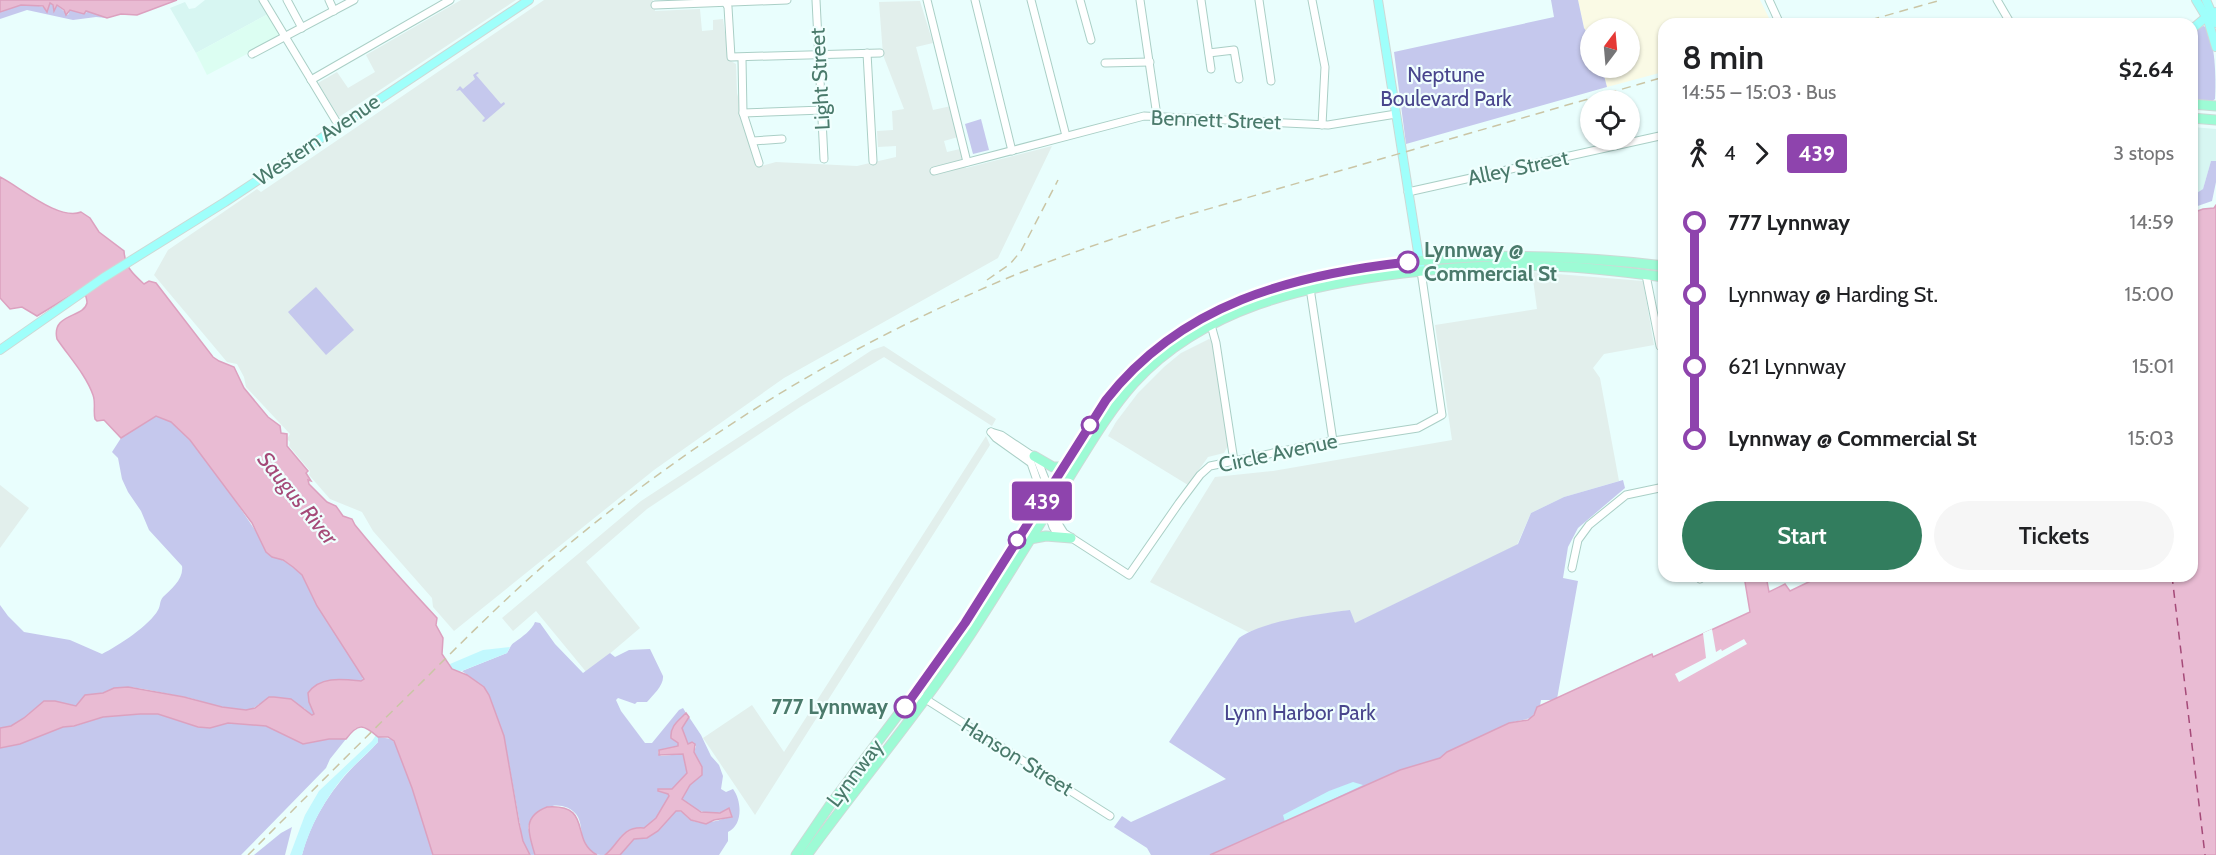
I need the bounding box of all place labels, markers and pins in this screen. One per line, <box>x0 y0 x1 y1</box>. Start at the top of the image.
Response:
place label: Lynnway @ Commercial St <box>1424 237 1557 286</box>
marker: Lynnway @ Commercial St <box>1397 251 1419 273</box>
unlabelled marker <box>1081 416 1099 434</box>
unlabelled marker <box>1008 531 1026 549</box>
place label: 777 Lynnway <box>771 694 889 719</box>
marker: 777 Lynnway <box>894 696 916 718</box>

